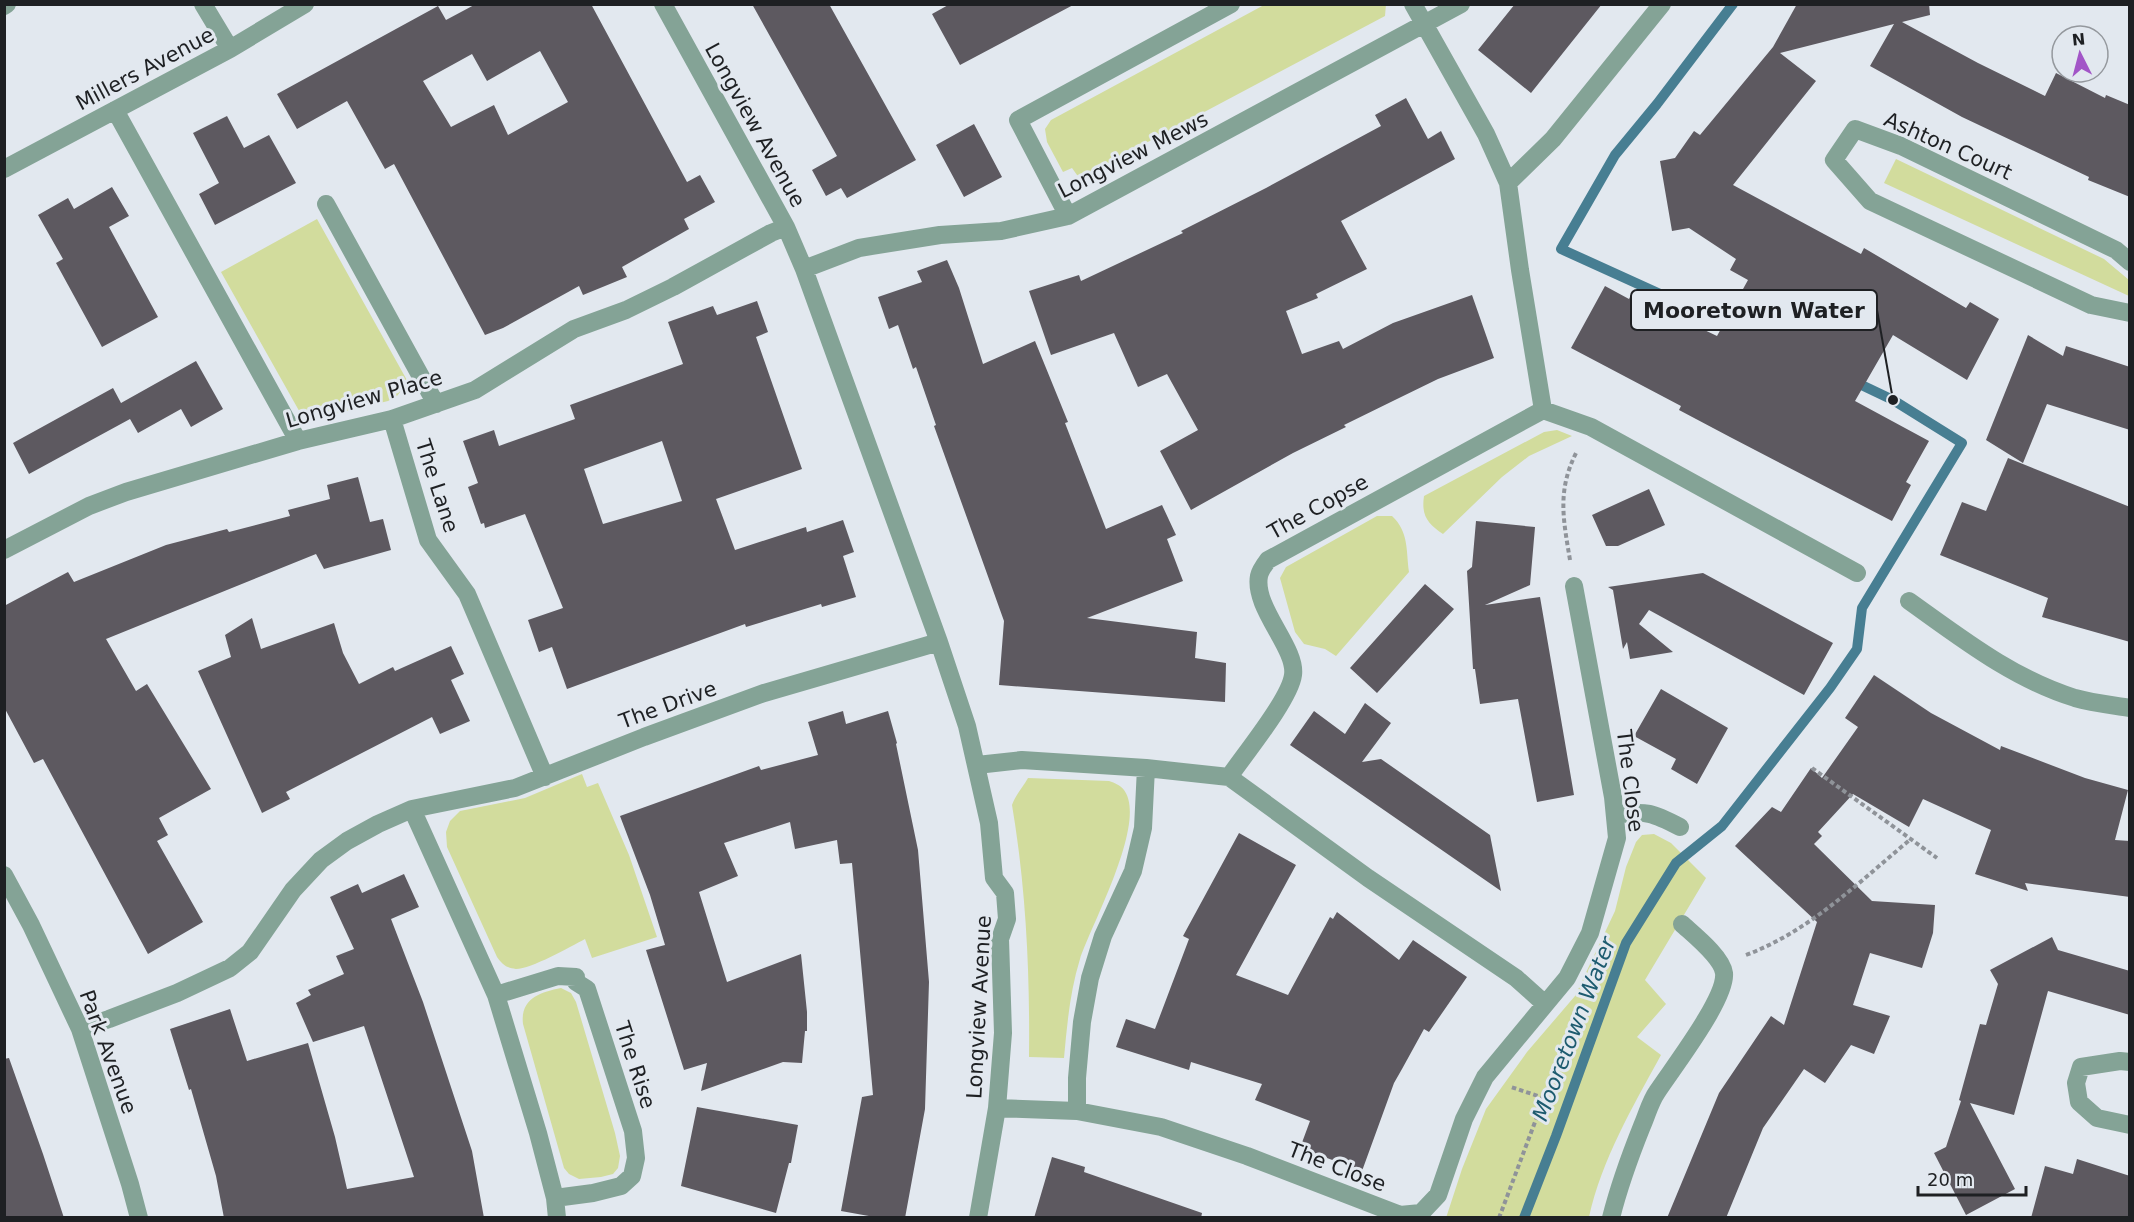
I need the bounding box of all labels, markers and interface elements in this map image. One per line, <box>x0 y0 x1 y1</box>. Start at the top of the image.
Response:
street label: Millers Avenue <box>72 23 218 115</box>
north arrow <box>2050 24 2110 84</box>
text: N <box>2071 29 2086 50</box>
street label: Longview Avenue <box>700 39 810 211</box>
street label: Longview Mews <box>1054 107 1212 203</box>
street label: Ashton Court <box>1880 107 2016 185</box>
callout: Mooretown Water <box>1631 290 1877 330</box>
text: Mooretown Water <box>1643 298 1865 323</box>
street label: Longview Place <box>283 365 445 433</box>
street label: The Lane <box>410 435 463 536</box>
street label: The Copse <box>1263 470 1372 545</box>
street label: The Drive <box>615 676 720 734</box>
street label: The Close <box>1612 727 1648 834</box>
street label: Longview Avenue <box>962 915 996 1099</box>
water label: Mooretown Water <box>1527 932 1621 1124</box>
street label: Park Avenue <box>74 987 142 1117</box>
street label: The Rise <box>609 1018 660 1112</box>
street label: The Close <box>1284 1137 1389 1197</box>
scale bar <box>1918 1159 2026 1197</box>
text: 20 m <box>1927 1169 1973 1190</box>

